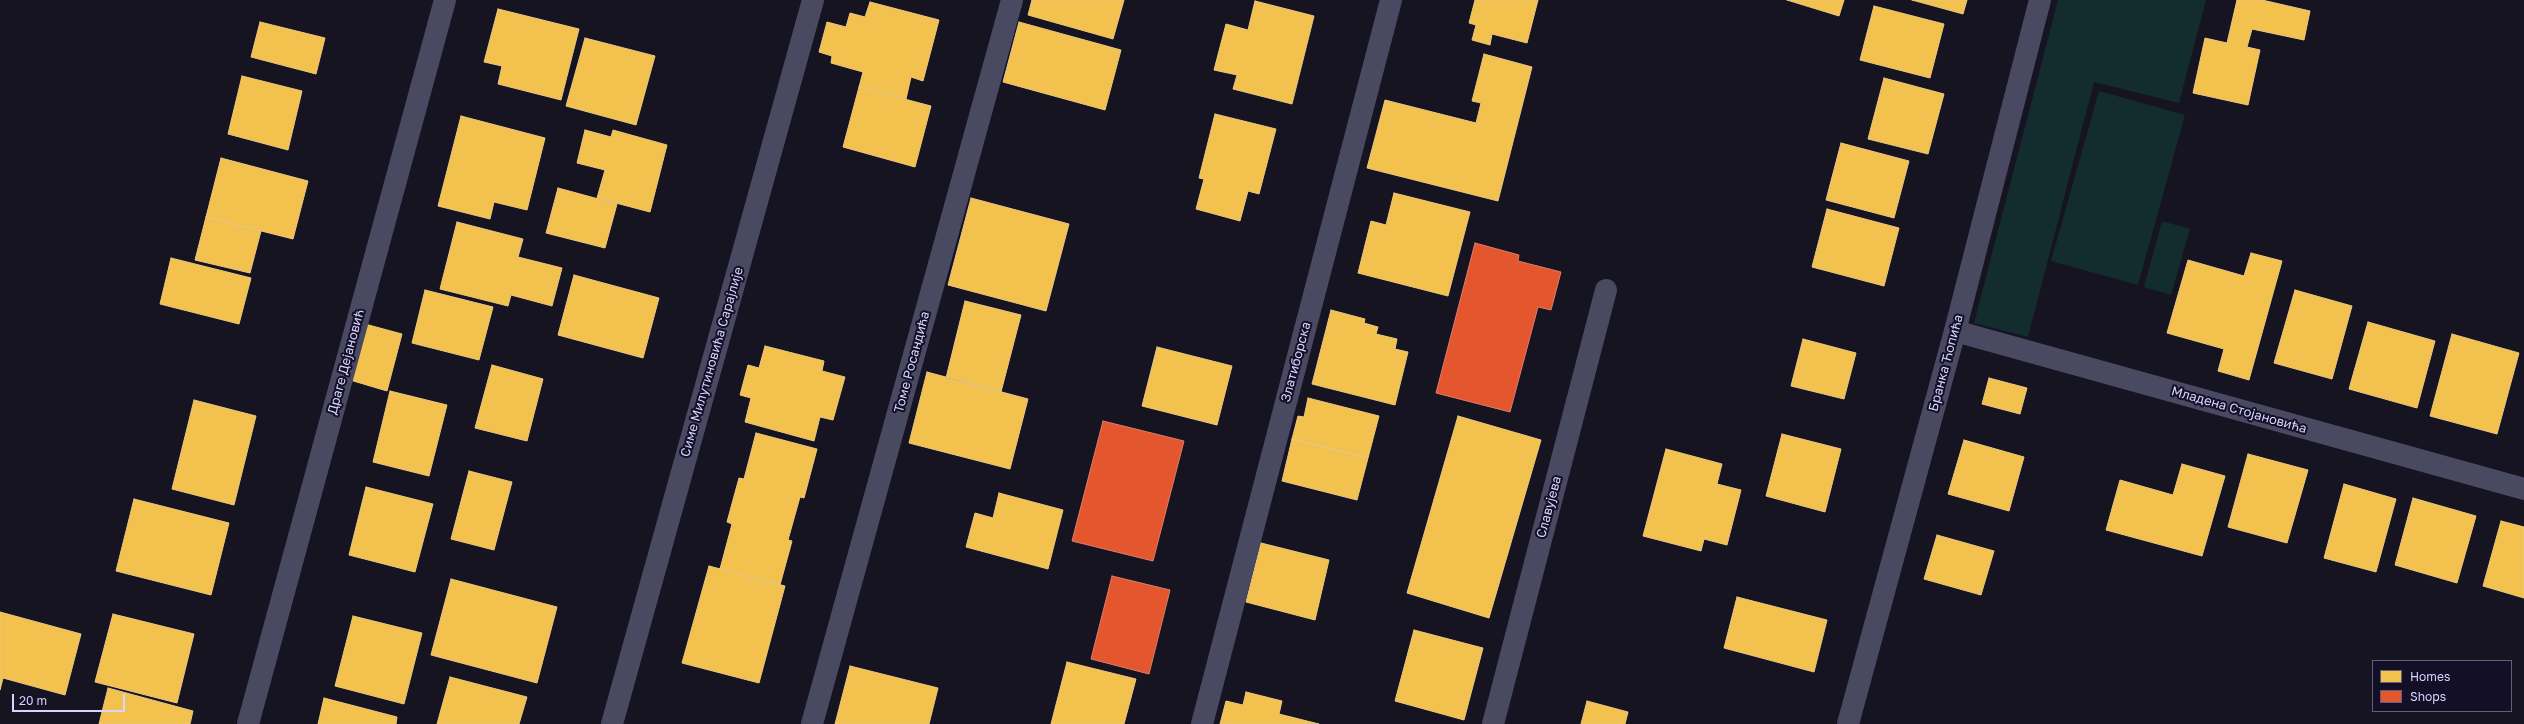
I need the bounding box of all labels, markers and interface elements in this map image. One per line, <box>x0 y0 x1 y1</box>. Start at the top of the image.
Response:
street label: Симе Милутиновића Сарајлије <box>677 265 747 459</box>
street label: Драге Дејановић <box>324 308 368 416</box>
street label: Томе Росандића <box>891 309 933 415</box>
street label: Бранка Ћопића <box>1926 313 1966 413</box>
street label: Златиборска <box>1278 320 1314 404</box>
street label: Младена Стојановића <box>2169 383 2309 437</box>
street label: Славујева <box>1533 474 1565 540</box>
legend <box>2372 660 2512 712</box>
text: Homes <box>2410 669 2450 684</box>
scale bar <box>14 686 127 712</box>
text: Shops <box>2410 689 2446 704</box>
text: 20 m <box>19 693 47 708</box>

